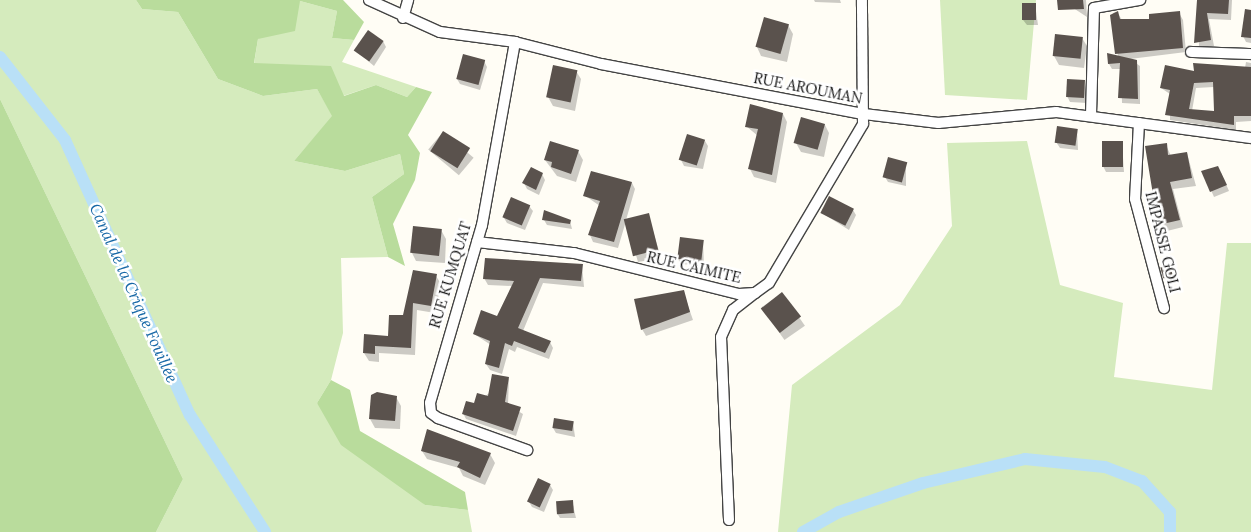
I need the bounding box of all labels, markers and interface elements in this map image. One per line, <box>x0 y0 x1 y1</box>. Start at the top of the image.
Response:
street label: RUE AROUMAN <box>752 69 864 107</box>
street label: IMPASSE GOLI <box>1142 189 1184 295</box>
water label: Canal de la Crique Fouillée <box>86 201 182 385</box>
street label: RUE KUMQUAT <box>425 220 475 330</box>
street label: RUE CAIMITE <box>645 247 743 287</box>

